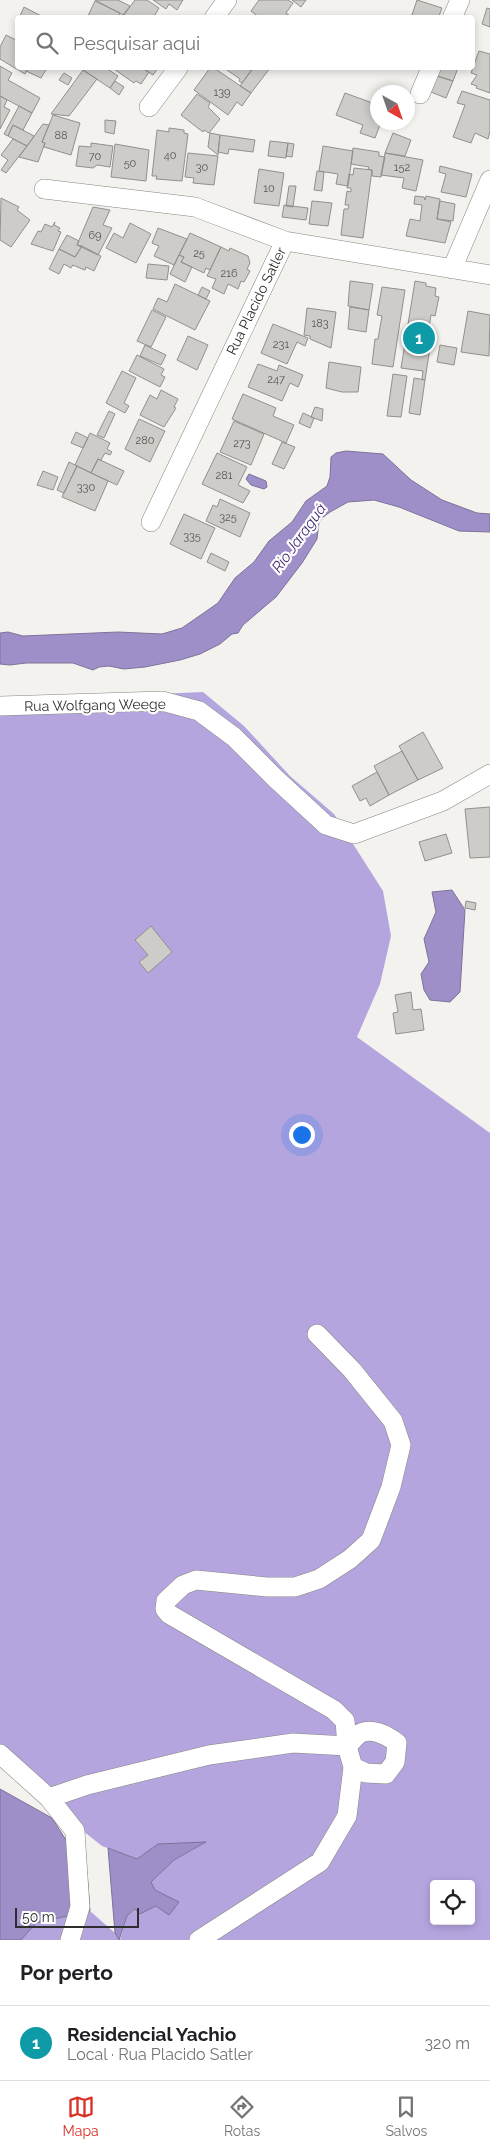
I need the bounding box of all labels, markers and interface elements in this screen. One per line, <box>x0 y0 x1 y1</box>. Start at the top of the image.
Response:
search box <box>15 15 475 70</box>
icon: search <box>33 29 61 57</box>
text: Pesquisar aqui <box>73 32 200 54</box>
north arrow <box>370 85 415 130</box>
house number: 139 <box>213 86 231 99</box>
house number: 88 <box>54 129 68 142</box>
house number: 40 <box>164 149 177 162</box>
house number: 70 <box>89 150 102 163</box>
house number: 50 <box>124 157 137 170</box>
house number: 30 <box>196 161 209 174</box>
house number: 152 <box>394 161 410 174</box>
house number: 10 <box>263 182 275 195</box>
house number: 69 <box>88 229 102 242</box>
street label: Rua Placido Satler <box>223 245 289 357</box>
house number: 25 <box>193 247 205 260</box>
house number: 216 <box>220 267 238 280</box>
house number: 183 <box>311 317 329 330</box>
pin: 1 <box>403 319 435 357</box>
house number: 231 <box>273 338 289 351</box>
house number: 247 <box>267 373 285 386</box>
house number: 280 <box>136 434 155 447</box>
house number: 273 <box>233 437 251 450</box>
house number: 281 <box>216 469 233 482</box>
house number: 330 <box>77 481 96 494</box>
water label: Rio Jaraguá <box>268 500 330 576</box>
house number: 325 <box>219 511 237 524</box>
house number: 335 <box>183 530 201 543</box>
street label: Rua Wolfgang Weege <box>24 696 166 714</box>
your location <box>289 1122 315 1148</box>
map controls <box>430 1880 475 1925</box>
button: locate <box>430 1880 475 1925</box>
scale bar <box>15 1905 139 1928</box>
text: 50 m <box>22 1909 55 1925</box>
text: Por perto <box>20 1960 113 1985</box>
text: Residencial Yachio <box>67 2023 236 2045</box>
text: 1 <box>32 2034 40 2053</box>
text: 320 m <box>425 2034 470 2053</box>
text: Local · Rua Placido Satler <box>67 2045 253 2064</box>
tab: Mapa <box>63 2093 99 2139</box>
tab: Rotas <box>224 2093 260 2139</box>
tab: Salvos <box>385 2093 427 2139</box>

